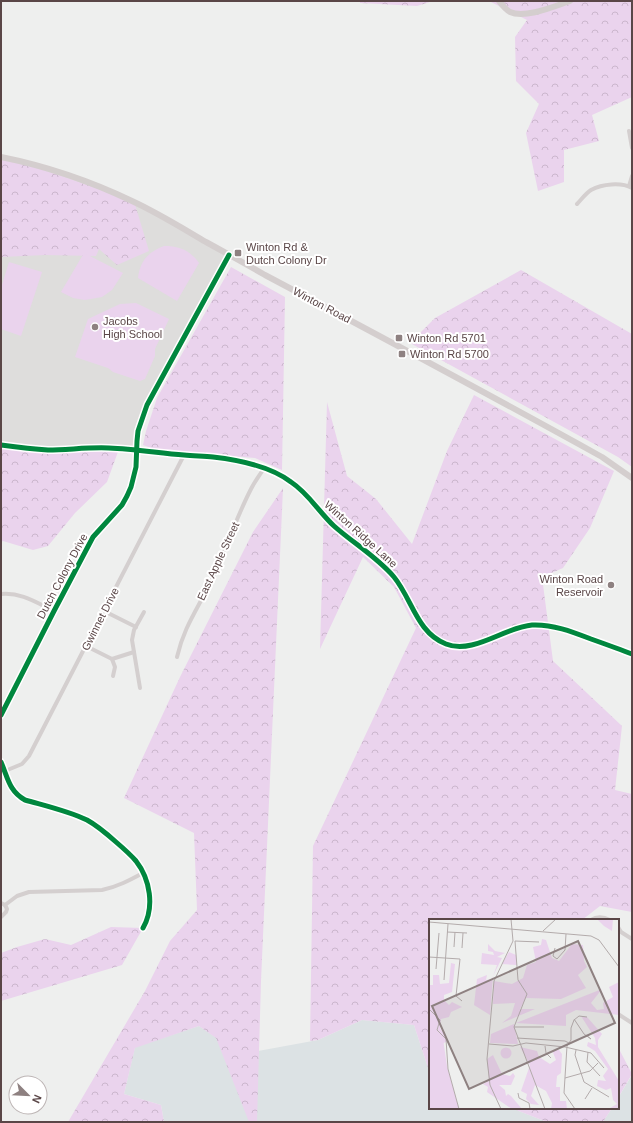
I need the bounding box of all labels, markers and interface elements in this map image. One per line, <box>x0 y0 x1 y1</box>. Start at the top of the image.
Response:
place label: Winton Rd & Dutch Colony Dr <box>246 241 327 266</box>
marker: Winton Rd & Dutch Colony Dr <box>233 248 243 258</box>
street label: Winton Road <box>291 285 353 325</box>
place label: Jacobs High School <box>103 315 162 340</box>
marker: Jacobs High School <box>90 322 100 332</box>
place label: Winton Rd 5701 <box>407 332 486 344</box>
marker: Winton Rd 5701 <box>394 333 404 343</box>
place label: Winton Rd 5700 <box>410 348 489 360</box>
marker: Winton Rd 5700 <box>397 349 407 359</box>
street label: Winton Ridge Lane <box>322 498 400 570</box>
street label: East Apple Street <box>195 520 241 602</box>
street label: Dutch Colony Drive <box>34 531 90 621</box>
place label: Winton Road Reservoir <box>539 573 603 598</box>
marker: Winton Road Reservoir <box>606 580 616 590</box>
street label: Gwinnet Drive <box>79 586 121 652</box>
inset map <box>429 919 619 1109</box>
north arrow <box>8 1075 48 1115</box>
text: N <box>30 1093 44 1105</box>

